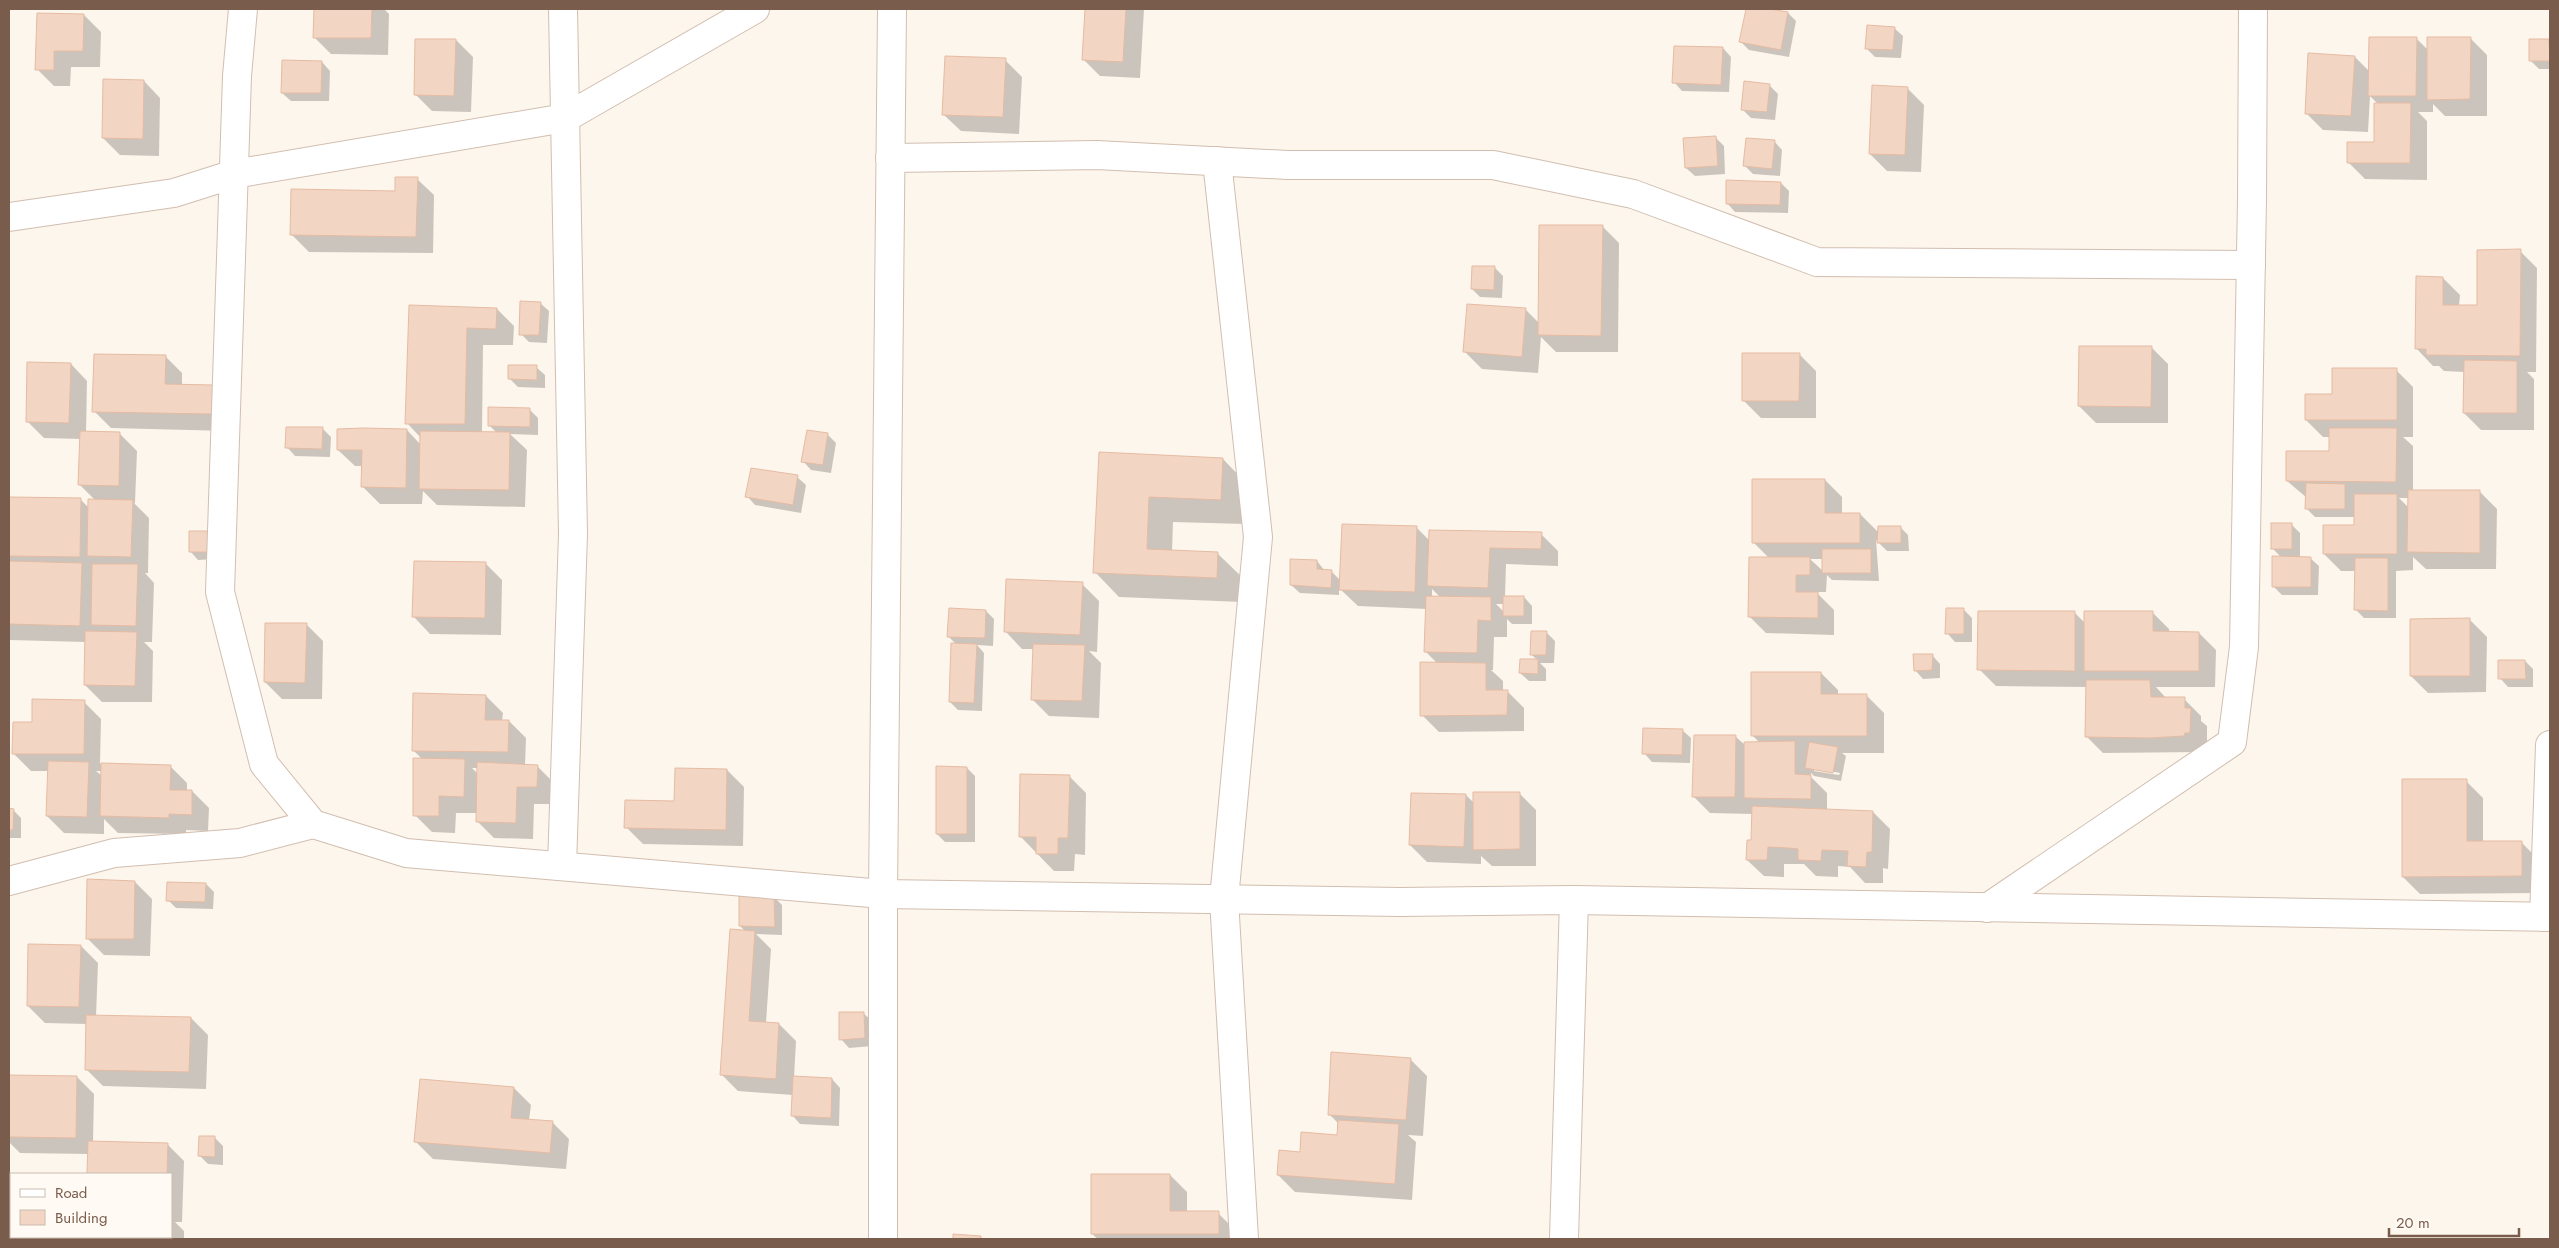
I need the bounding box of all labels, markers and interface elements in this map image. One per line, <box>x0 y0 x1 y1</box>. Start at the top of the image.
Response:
legend <box>10 1173 172 1238</box>
text: Road <box>55 1182 87 1204</box>
scale bar <box>2389 1206 2519 1238</box>
text: Building <box>55 1207 107 1229</box>
text: 20 m <box>2396 1212 2430 1234</box>

